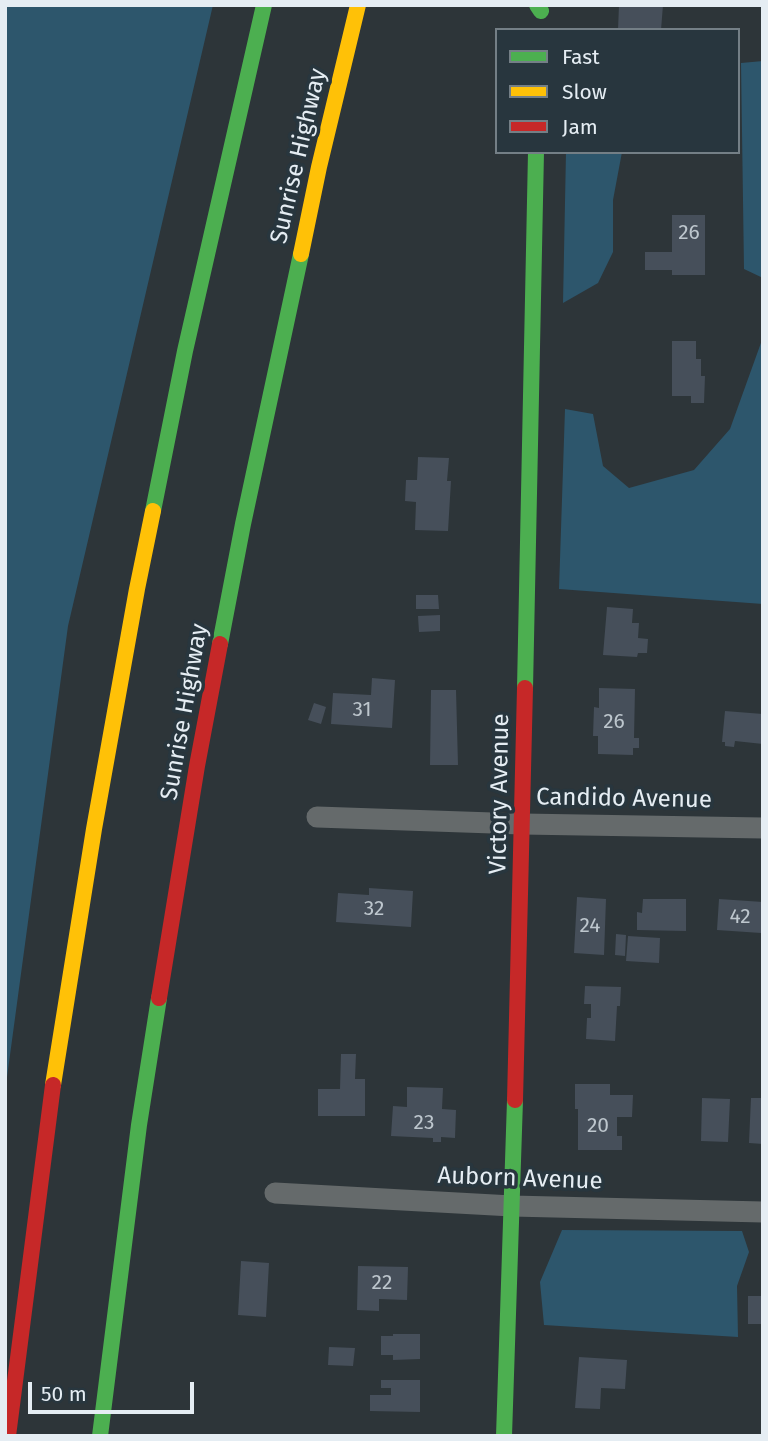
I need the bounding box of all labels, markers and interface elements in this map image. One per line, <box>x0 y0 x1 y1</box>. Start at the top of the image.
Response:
legend <box>495 28 740 154</box>
text: Fast <box>562 44 600 70</box>
street label: Sunrise Highway <box>265 66 333 246</box>
text: Slow <box>562 79 607 105</box>
text: Jam <box>562 114 598 140</box>
house number: 26 <box>678 220 700 246</box>
street label: Sunrise Highway <box>155 621 215 803</box>
house number: 31 <box>352 697 372 723</box>
house number: 26 <box>603 709 625 735</box>
street label: Victory Avenue <box>484 713 516 875</box>
street label: Candido Avenue <box>536 783 712 815</box>
house number: 32 <box>364 896 384 922</box>
house number: 42 <box>729 904 751 930</box>
house number: 24 <box>580 913 600 939</box>
house number: 23 <box>414 1110 434 1136</box>
house number: 20 <box>587 1113 609 1139</box>
street label: Auborn Avenue <box>437 1162 603 1196</box>
house number: 22 <box>372 1270 392 1296</box>
scale bar <box>32 1368 198 1412</box>
text: 50 m <box>41 1381 87 1407</box>

